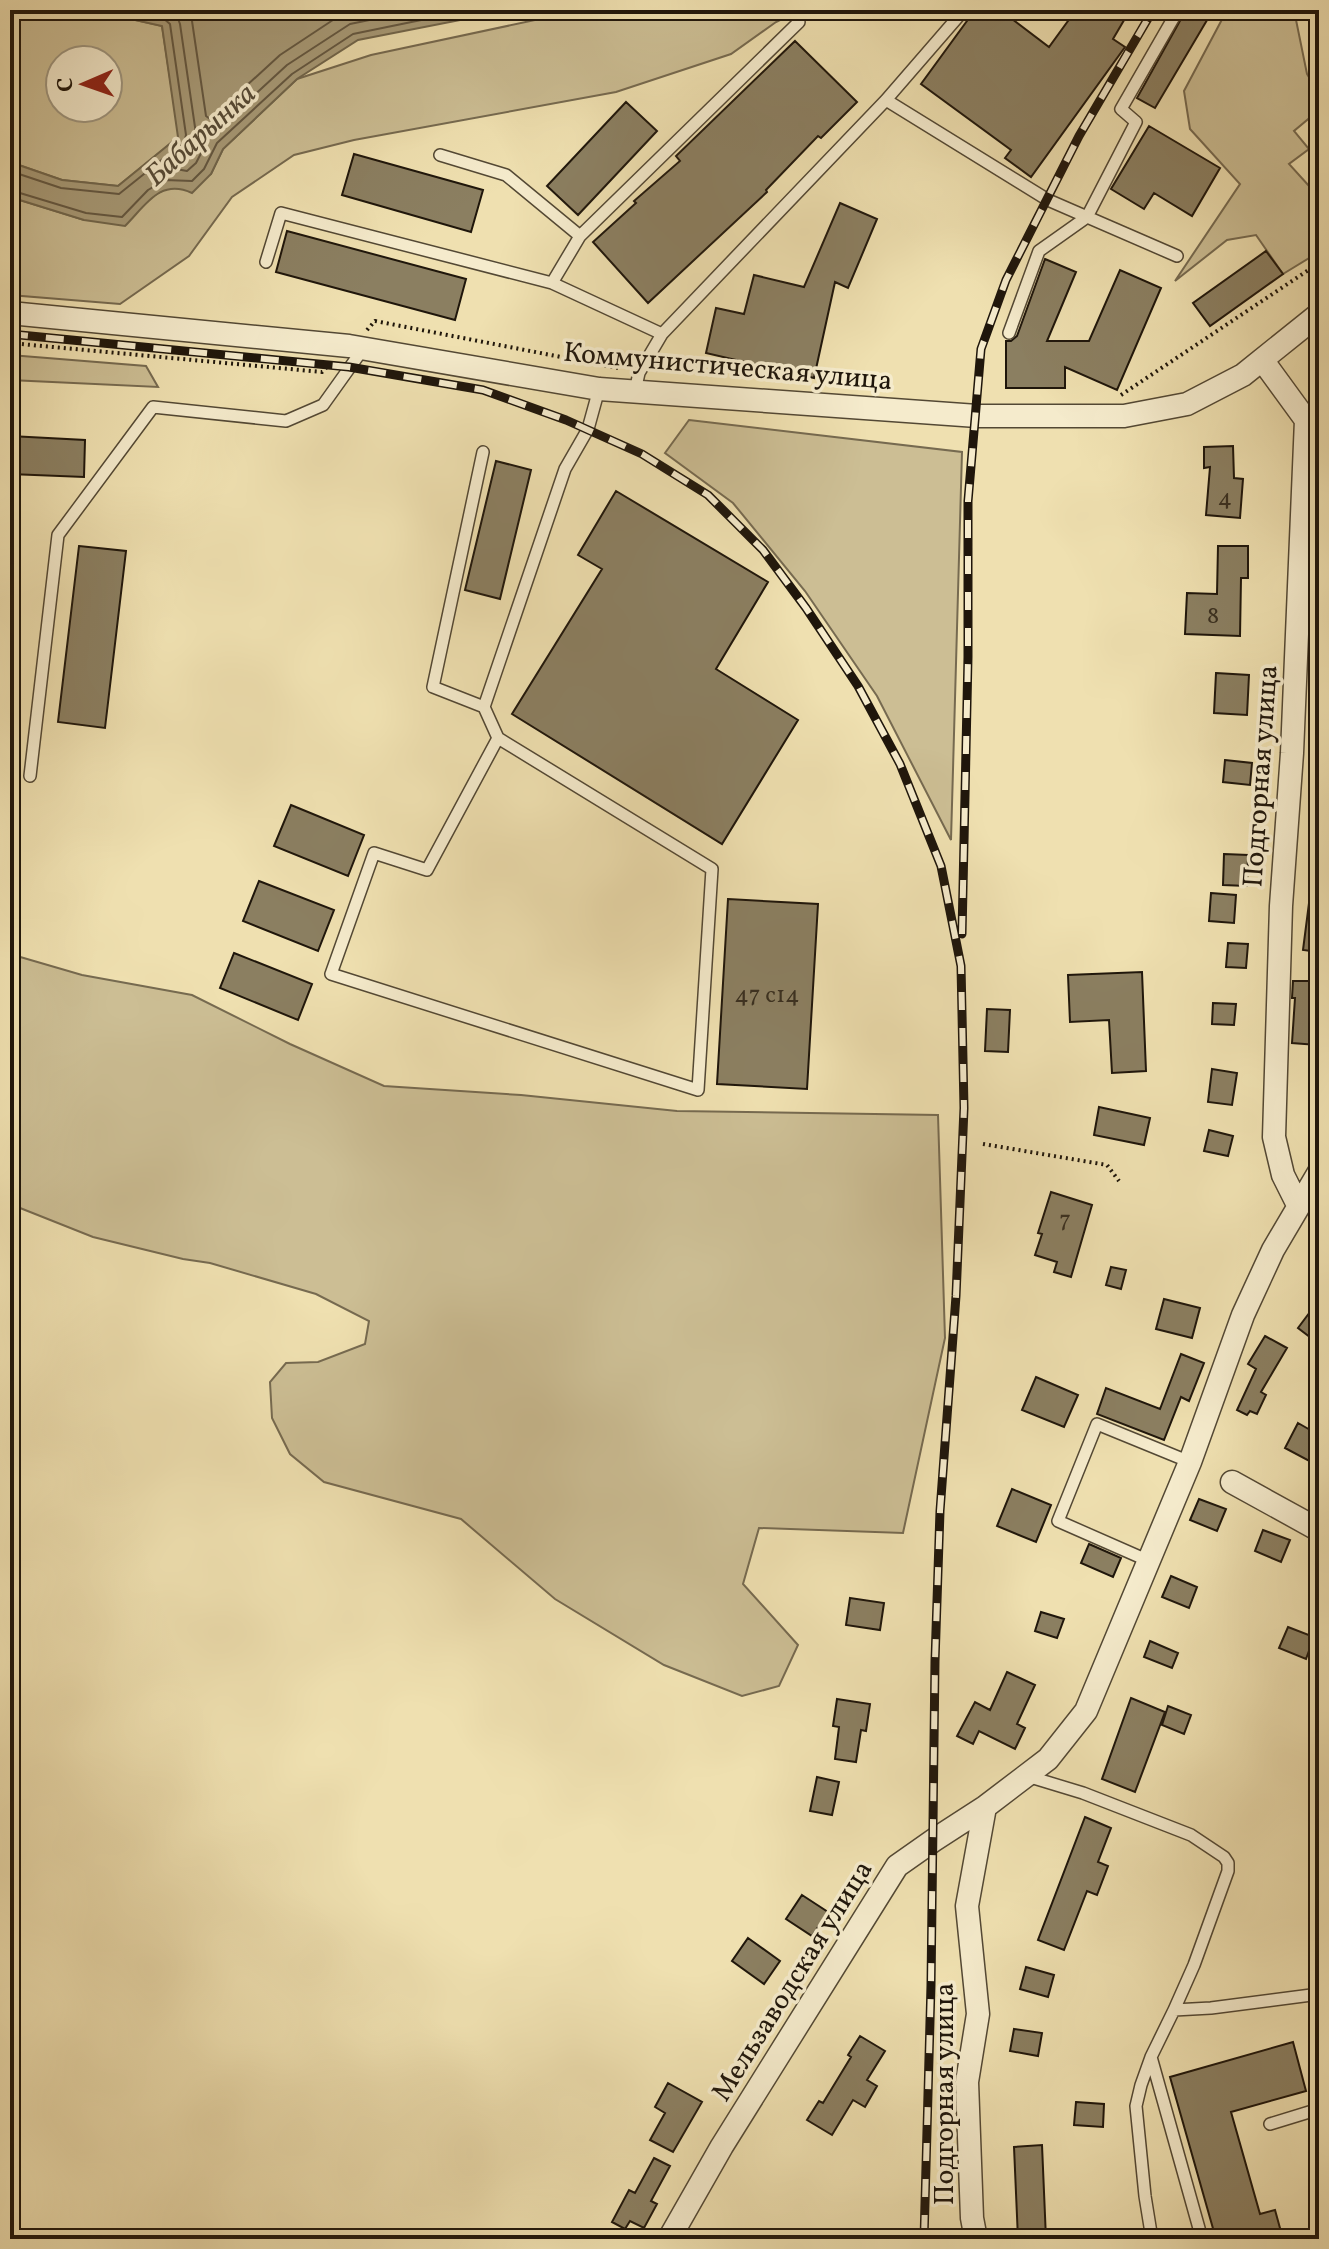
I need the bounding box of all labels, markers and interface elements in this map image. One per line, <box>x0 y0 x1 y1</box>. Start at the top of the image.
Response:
north arrow <box>44 44 124 124</box>
water label: Бабарынка <box>137 74 266 197</box>
text: С <box>51 77 82 92</box>
street label: Коммунистическая улица <box>562 334 894 401</box>
house number: 4 <box>1218 482 1232 516</box>
house number: 8 <box>1207 600 1219 634</box>
street label: Подгорная улица <box>1234 664 1289 889</box>
house number: 47 с14 <box>734 979 800 1013</box>
house number: 7 <box>1059 1204 1071 1238</box>
street label: Мельзаводская улица <box>703 1853 883 2109</box>
street label: Подгорная улица <box>926 1983 965 2205</box>

